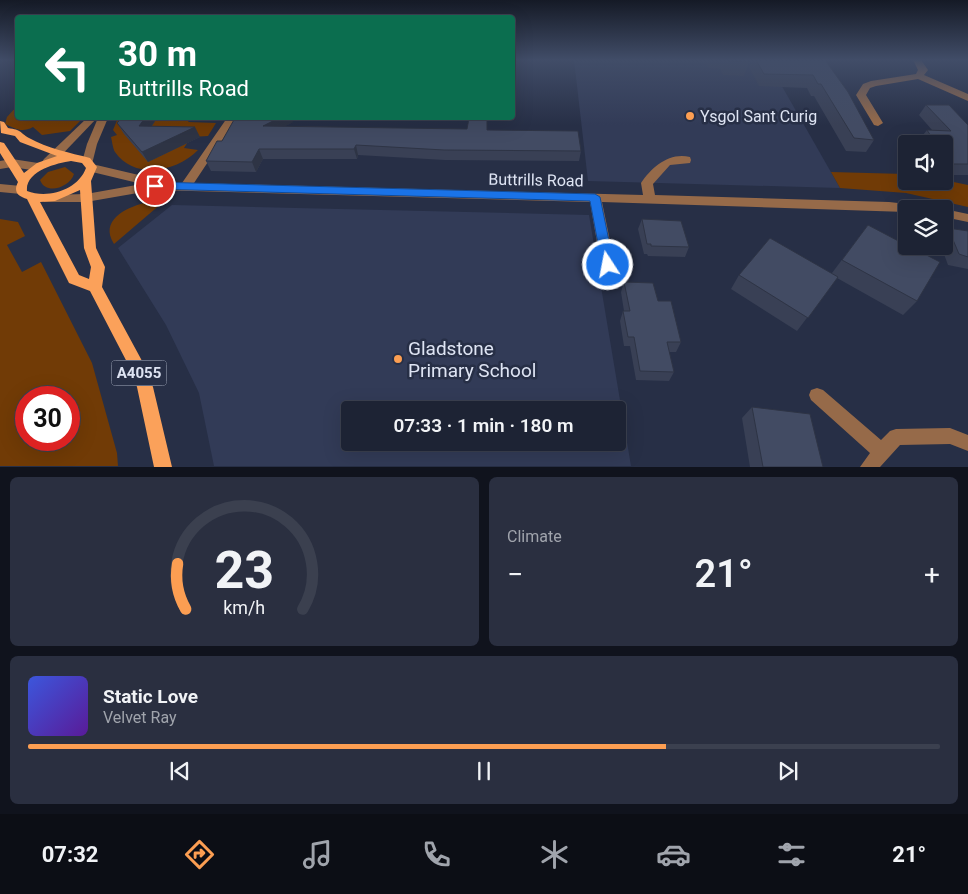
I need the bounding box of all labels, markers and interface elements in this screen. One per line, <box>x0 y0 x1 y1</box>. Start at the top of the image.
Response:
text: 30 m <box>118 34 197 75</box>
icon: left <box>35 35 100 100</box>
text: Buttrills Road <box>118 76 249 101</box>
place label: Ysgol Sant Curig <box>700 107 817 126</box>
marker: Ysgol Sant Curig <box>684 110 696 122</box>
map controls <box>898 135 953 255</box>
button: sound <box>898 135 953 190</box>
pin <box>134 165 176 207</box>
street label: Buttrills Road <box>488 170 584 190</box>
icon: arrive <box>141 172 169 200</box>
button: layers <box>898 200 953 255</box>
position arrow <box>581 238 633 290</box>
place label: Gladstone Primary School <box>408 337 536 382</box>
marker: Gladstone Primary School <box>392 353 404 365</box>
road number: A4055 <box>112 360 166 386</box>
speed limit sign: 30 <box>15 386 80 451</box>
text: 07:33 · 1 min · 180 m <box>393 414 574 437</box>
text: Climate <box>507 527 562 546</box>
text: 23 <box>215 540 274 601</box>
text: 21° <box>695 552 753 596</box>
text: − <box>507 558 523 591</box>
text: + <box>924 558 940 591</box>
text: km/h <box>224 597 265 618</box>
text: Static Love <box>103 685 198 708</box>
text: Velvet Ray <box>103 708 177 727</box>
icon: previous <box>166 757 194 785</box>
icon: pause <box>470 757 498 785</box>
icon: next <box>774 757 802 785</box>
icon: directions <box>182 837 217 872</box>
icon: music <box>300 837 335 872</box>
icon: phone <box>419 837 454 872</box>
icon: climate <box>537 837 572 872</box>
icon: car <box>656 837 691 872</box>
icon: filters <box>774 837 809 872</box>
text: 07:32 <box>42 842 98 867</box>
text: 21° <box>892 842 926 867</box>

